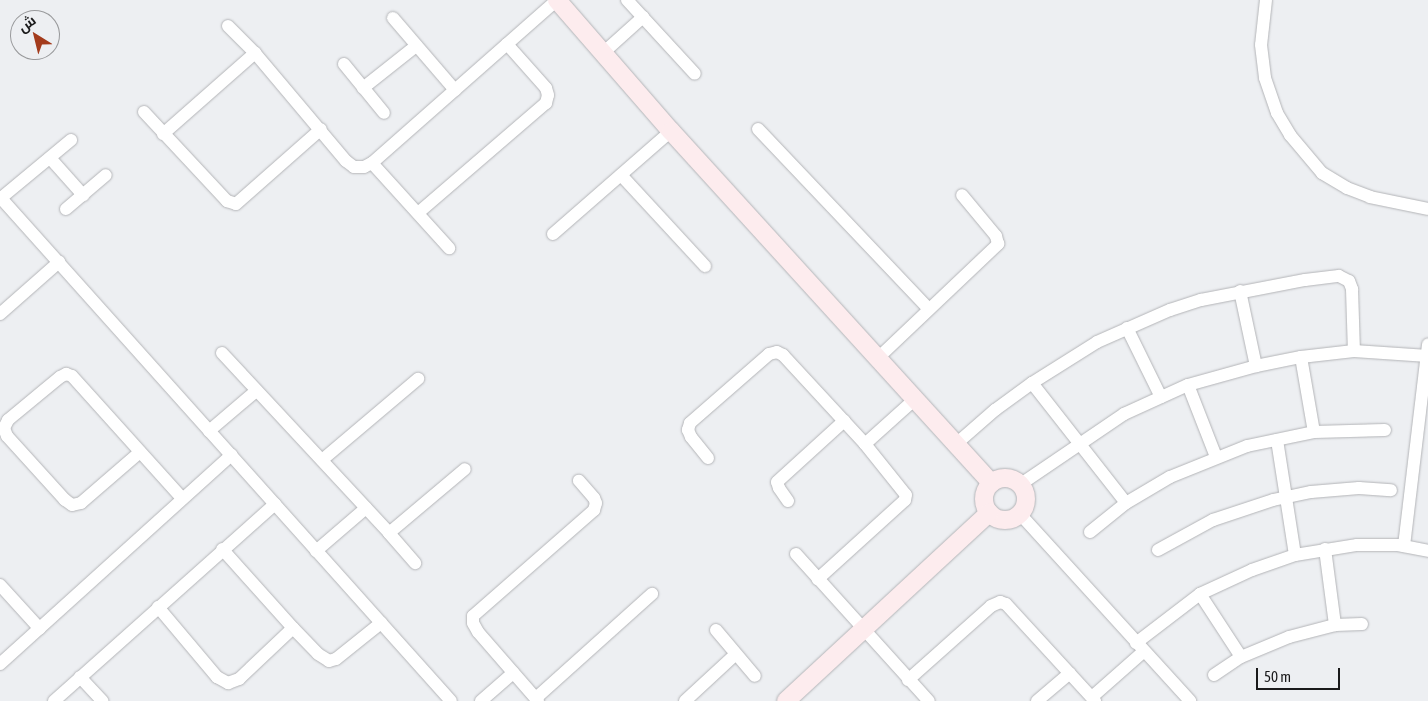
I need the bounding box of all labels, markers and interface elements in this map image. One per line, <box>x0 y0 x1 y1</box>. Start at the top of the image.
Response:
north arrow <box>10 10 60 60</box>
text: ش <box>15 12 39 35</box>
scale bar <box>1258 658 1342 690</box>
text: 50 m <box>1264 668 1291 685</box>

